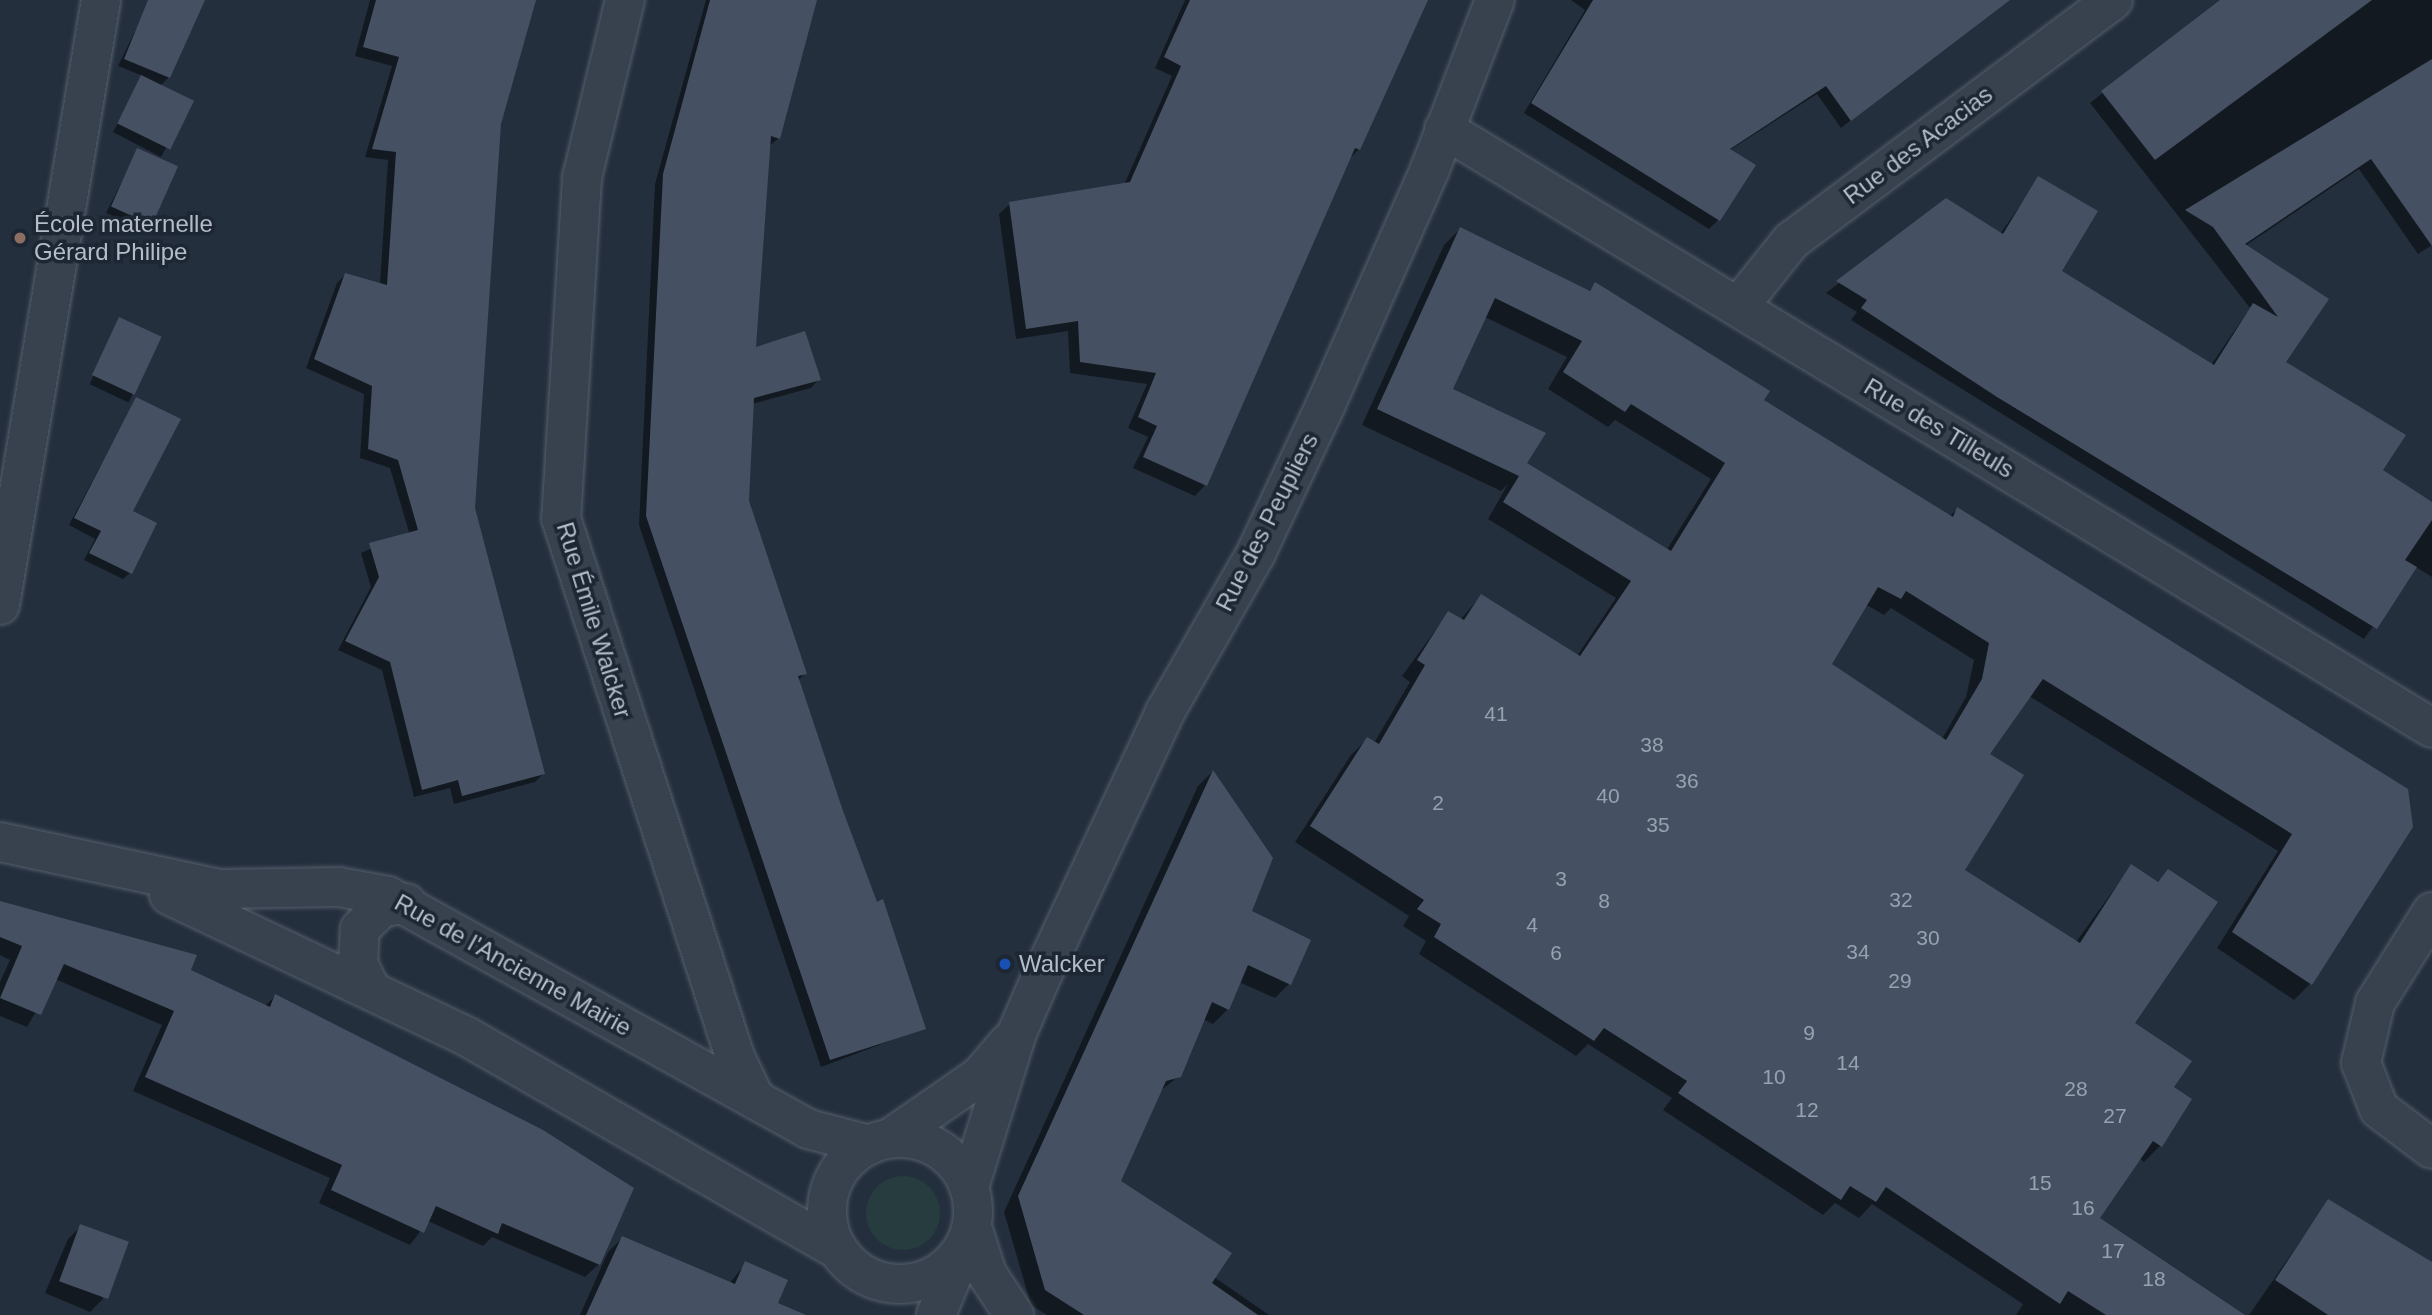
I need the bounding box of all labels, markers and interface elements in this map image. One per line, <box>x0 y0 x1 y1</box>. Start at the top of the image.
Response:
street label: Rue des Acacias <box>1837 79 1999 211</box>
place label: École maternelle Gérard Philipe <box>34 210 213 266</box>
marker: École maternelle Gérard Philipe <box>12 230 28 246</box>
street label: Rue des Tilleuls <box>1859 372 2019 484</box>
street label: Rue des Peupliers <box>1210 428 1324 616</box>
street label: Rue Émile Walcker <box>551 519 637 721</box>
house number: 41 <box>1484 701 1508 727</box>
house number: 38 <box>1640 732 1664 758</box>
house number: 36 <box>1675 768 1699 794</box>
house number: 40 <box>1596 783 1620 809</box>
house number: 2 <box>1432 790 1444 816</box>
house number: 35 <box>1646 812 1670 838</box>
house number: 3 <box>1555 866 1567 892</box>
house number: 32 <box>1889 887 1913 913</box>
street label: Rue de l'Ancienne Mairie <box>390 888 636 1042</box>
house number: 8 <box>1598 888 1610 914</box>
house number: 4 <box>1526 912 1538 938</box>
house number: 30 <box>1916 925 1940 951</box>
house number: 34 <box>1846 939 1870 965</box>
house number: 6 <box>1550 940 1562 966</box>
place label: Walcker <box>1019 950 1105 978</box>
marker: Walcker <box>997 956 1013 972</box>
house number: 29 <box>1888 968 1912 994</box>
house number: 9 <box>1803 1020 1815 1046</box>
house number: 14 <box>1836 1050 1860 1076</box>
house number: 10 <box>1762 1064 1786 1090</box>
house number: 28 <box>2064 1076 2088 1102</box>
house number: 12 <box>1795 1097 1819 1123</box>
house number: 27 <box>2103 1103 2127 1129</box>
house number: 15 <box>2028 1170 2052 1196</box>
house number: 16 <box>2071 1195 2095 1221</box>
house number: 17 <box>2101 1238 2125 1264</box>
house number: 18 <box>2142 1266 2166 1292</box>

